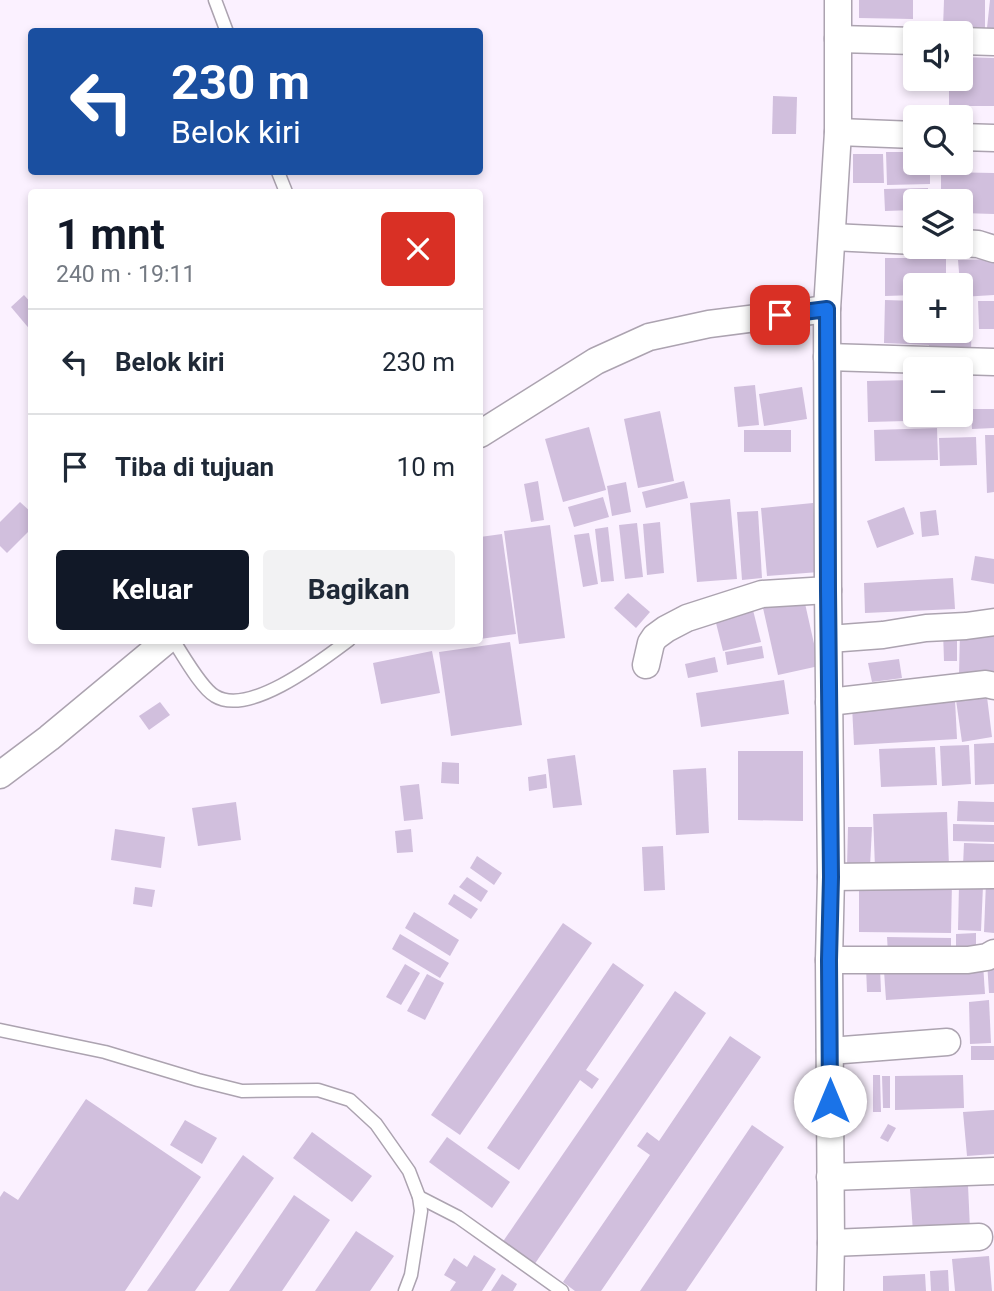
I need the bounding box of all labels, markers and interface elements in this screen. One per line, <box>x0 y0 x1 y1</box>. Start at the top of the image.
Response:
map controls <box>903 21 973 427</box>
button: sound <box>903 21 973 91</box>
text: 230 m <box>171 54 310 111</box>
icon: left <box>56 56 147 147</box>
button: search <box>903 105 973 175</box>
text: Belok kiri <box>171 113 301 151</box>
button: layers <box>903 189 973 259</box>
text: 1 mnt <box>56 210 165 259</box>
button: close <box>381 212 455 286</box>
text: 240 m · 19:11 <box>56 261 195 288</box>
button: + <box>903 273 973 343</box>
pin <box>750 285 810 345</box>
icon: arrive <box>761 296 799 334</box>
icon: left <box>56 343 94 381</box>
text: Belok kiri <box>115 347 225 377</box>
text: 230 m <box>382 347 455 377</box>
button: − <box>903 357 973 427</box>
icon: arrive <box>56 448 94 486</box>
text: Tiba di tujuan <box>115 452 274 482</box>
text: 10 m <box>397 452 455 482</box>
button: Keluar <box>56 550 249 630</box>
button: Bagikan <box>263 550 455 630</box>
position arrow <box>793 1064 867 1138</box>

